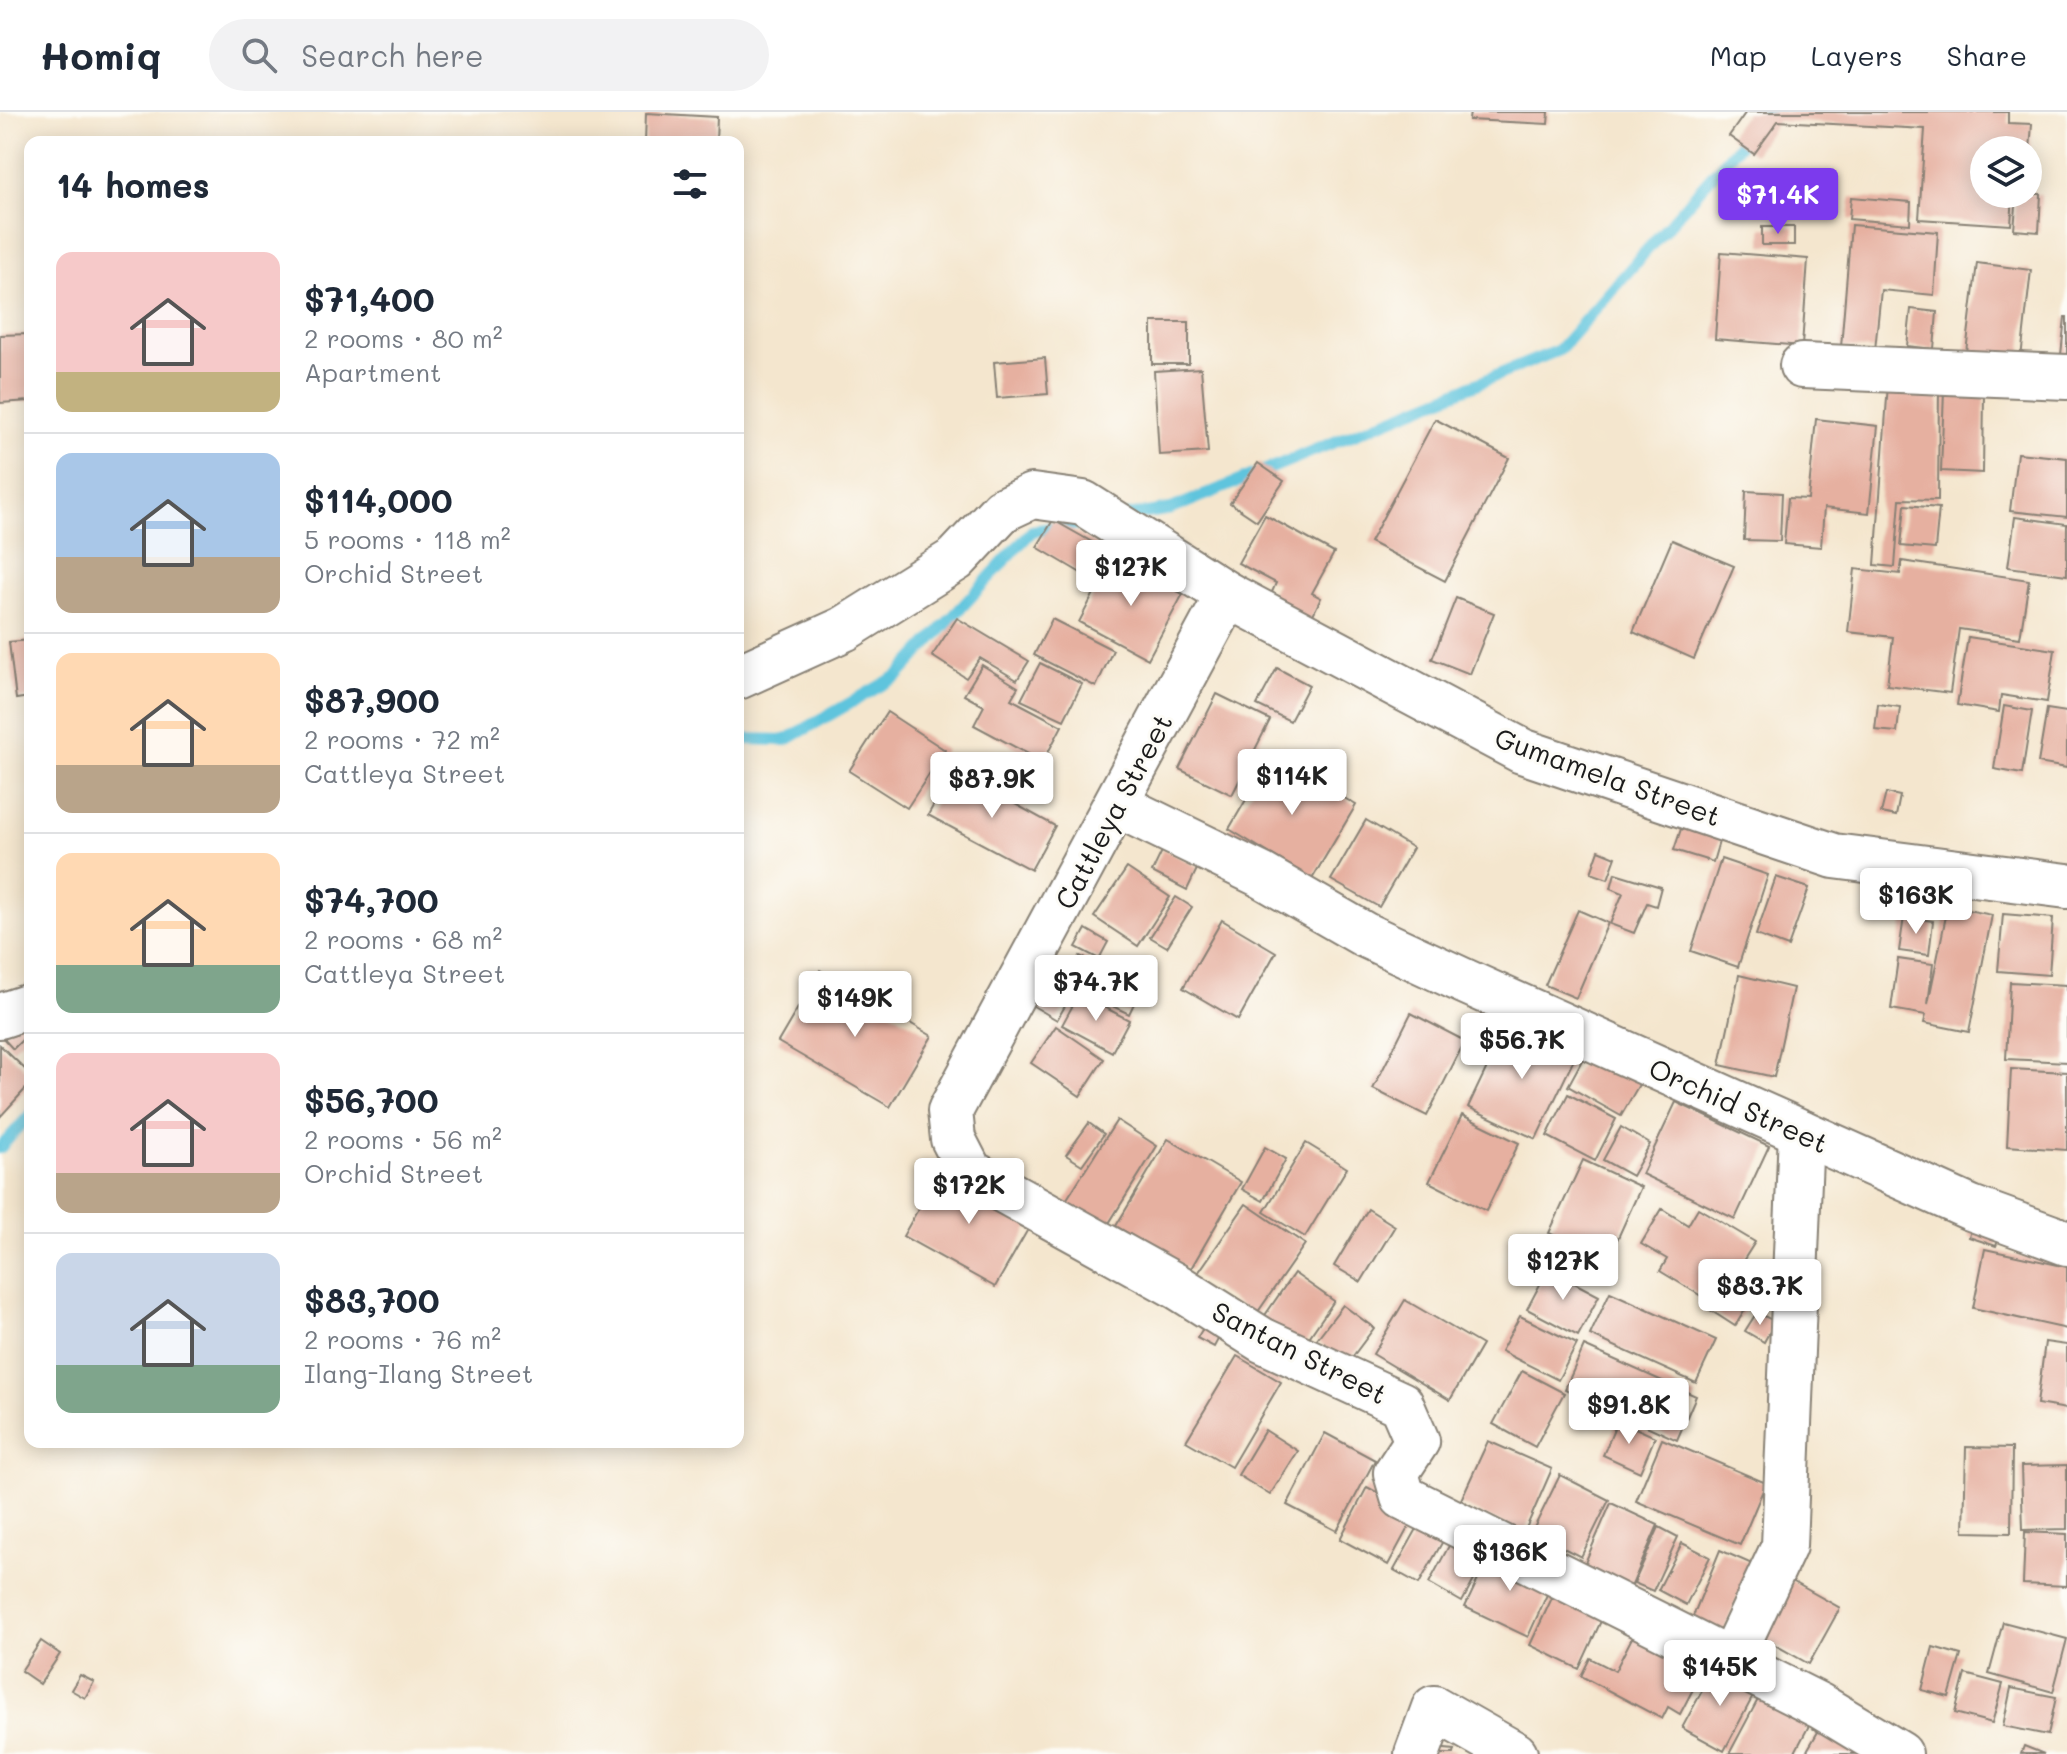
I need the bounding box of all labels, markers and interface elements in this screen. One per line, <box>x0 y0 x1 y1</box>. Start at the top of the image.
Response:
search box <box>209 19 769 91</box>
text: Homiq <box>40 30 161 80</box>
icon: search <box>237 33 281 77</box>
text: Search here <box>301 35 484 75</box>
text: Map <box>1710 37 1767 73</box>
text: Layers <box>1811 37 1903 73</box>
text: Share <box>1947 37 2027 73</box>
map controls <box>1970 136 2042 208</box>
button: layers <box>1970 136 2042 208</box>
text: 14 homes <box>56 162 210 207</box>
icon: filters <box>668 162 712 206</box>
pin: $71.4K <box>1713 168 1843 236</box>
text: $71.4K <box>1736 177 1820 211</box>
text: $71,400 <box>304 276 435 321</box>
icon: home <box>120 284 216 380</box>
text: 2 rooms · 80 m² <box>304 321 503 355</box>
text: Apartment <box>304 355 441 389</box>
text: $114,000 <box>304 477 453 522</box>
icon: home <box>120 485 216 581</box>
text: 5 rooms · 118 m² <box>304 522 511 556</box>
pin: $127K <box>1075 540 1187 608</box>
text: $127K <box>1094 549 1168 583</box>
text: Orchid Street <box>304 556 483 590</box>
text: $87,900 <box>304 677 440 722</box>
icon: home <box>120 685 216 781</box>
street label: Cattleya Street <box>1046 707 1180 915</box>
street label: Gumamela Street <box>1490 718 1726 834</box>
text: 2 rooms · 72 m² <box>304 722 500 756</box>
pin: $114K <box>1236 749 1348 817</box>
pin: $87.9K <box>927 752 1057 820</box>
text: Cattleya Street <box>304 756 505 790</box>
text: $114K <box>1256 758 1328 792</box>
text: $87.9K <box>948 761 1036 795</box>
pin: $163K <box>1860 868 1972 936</box>
text: $74,700 <box>304 877 439 922</box>
text: $163K <box>1878 877 1954 911</box>
icon: home <box>120 885 216 981</box>
text: 2 rooms · 68 m² <box>304 922 502 956</box>
pin: $74.7K <box>1031 955 1161 1023</box>
text: Cattleya Street <box>304 956 505 990</box>
text: $74.7K <box>1053 964 1139 998</box>
pin: $149K <box>799 971 911 1039</box>
text: $149K <box>817 980 893 1014</box>
pin: $56.7K <box>1457 1013 1587 1081</box>
text: $56.7K <box>1479 1022 1565 1056</box>
street label: Orchid Street <box>1644 1049 1834 1161</box>
text: $56,700 <box>304 1077 439 1122</box>
icon: home <box>120 1085 216 1181</box>
text: 2 rooms · 56 m² <box>304 1122 502 1156</box>
text: Orchid Street <box>304 1156 483 1190</box>
pin: $172K <box>913 1158 1025 1226</box>
text: $172K <box>932 1167 1006 1201</box>
pin: $127K <box>1507 1234 1619 1302</box>
text: $127K <box>1526 1243 1600 1277</box>
pin: $83.7K <box>1695 1259 1825 1327</box>
text: $83.7K <box>1716 1268 1804 1302</box>
text: $83,700 <box>304 1277 440 1322</box>
icon: home <box>120 1285 216 1381</box>
street label: Santan Street <box>1206 1292 1394 1412</box>
text: 2 rooms · 76 m² <box>304 1322 501 1356</box>
text: Ilang-Ilang Street <box>304 1356 533 1390</box>
pin: $91.8K <box>1564 1378 1694 1446</box>
text: $91.8K <box>1587 1387 1671 1421</box>
pin: $136K <box>1454 1525 1566 1593</box>
text: $136K <box>1472 1534 1548 1568</box>
pin: $145K <box>1664 1640 1776 1708</box>
text: $145K <box>1682 1649 1758 1683</box>

